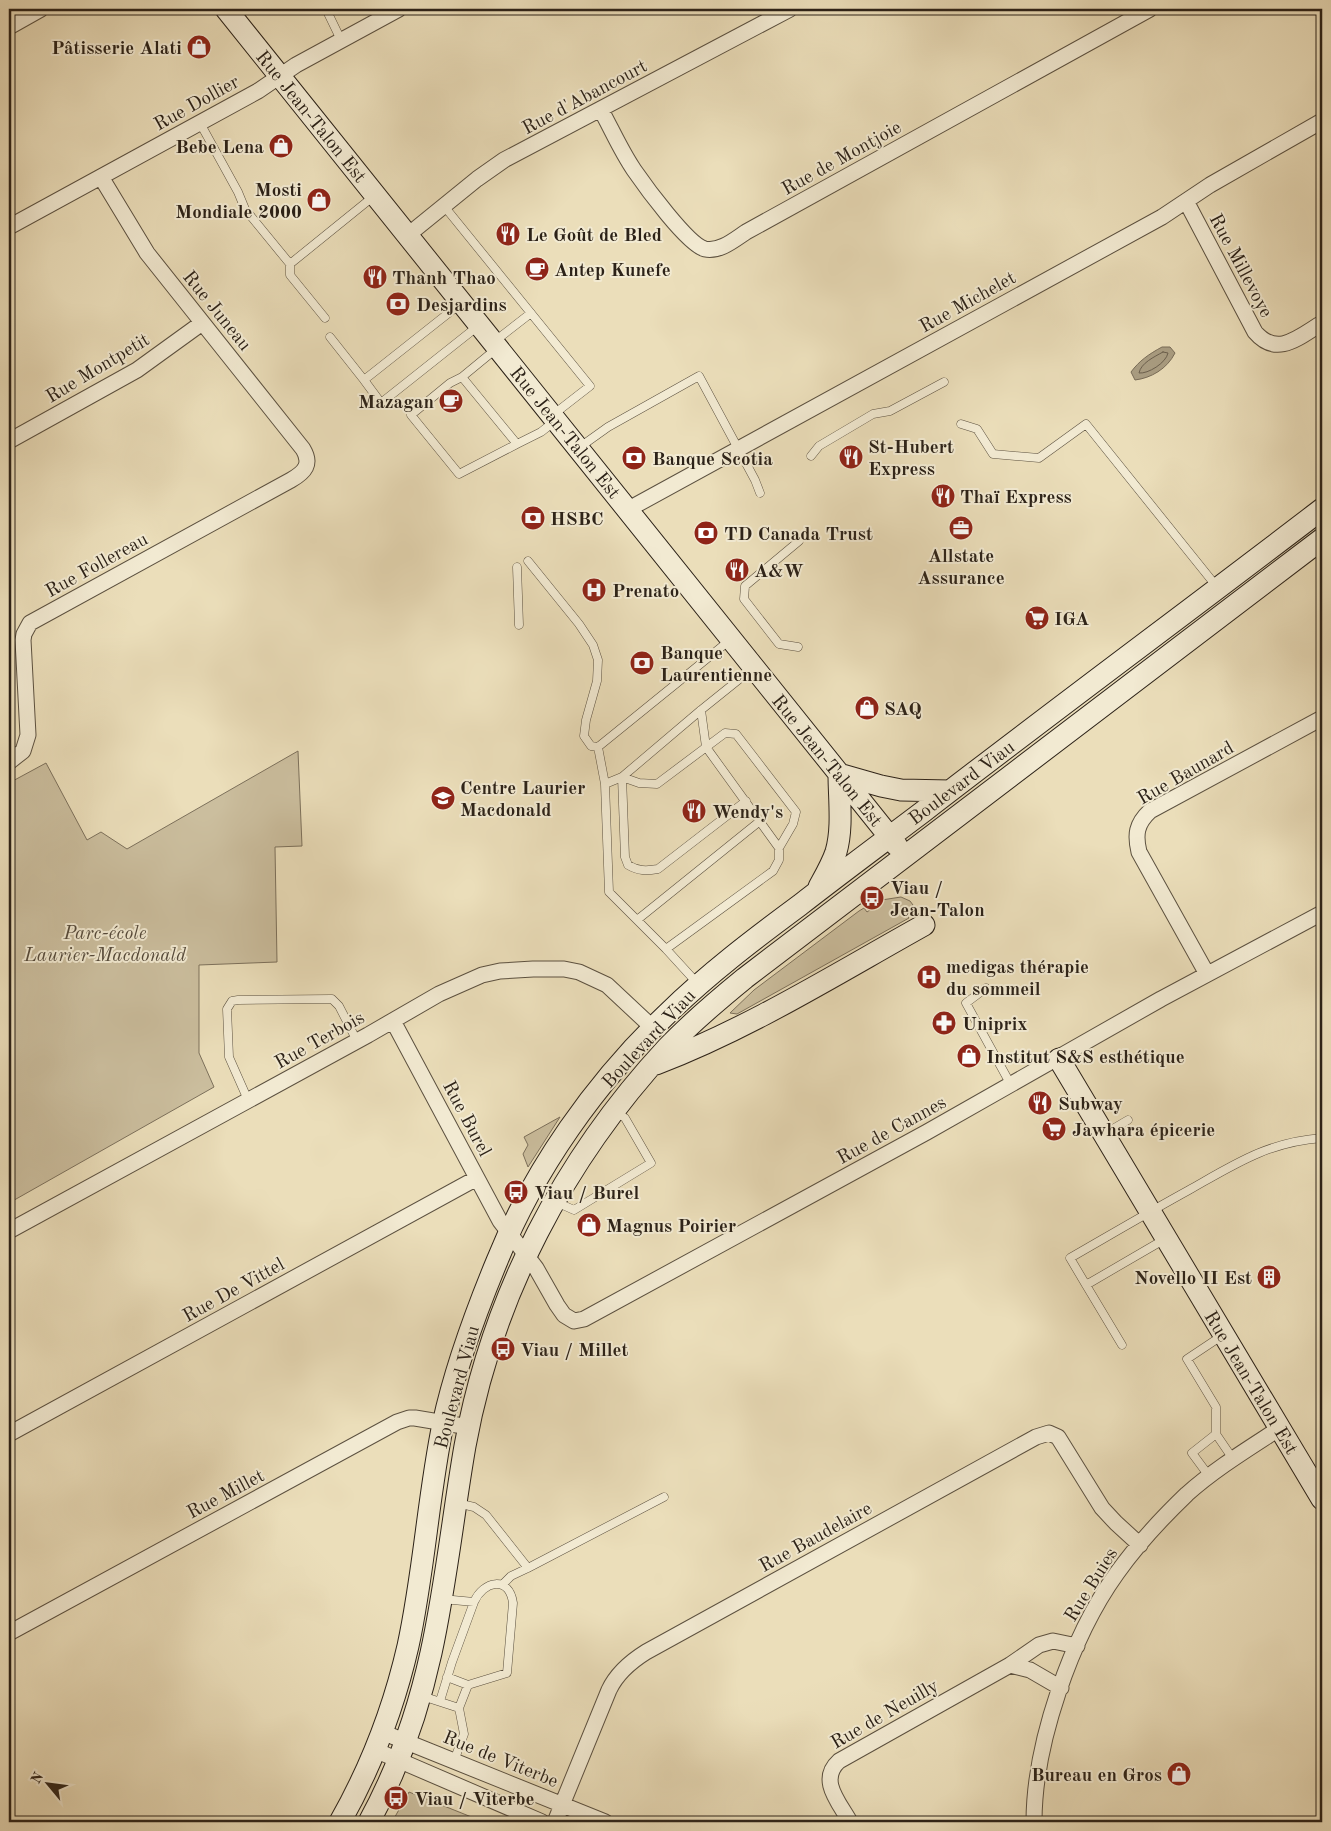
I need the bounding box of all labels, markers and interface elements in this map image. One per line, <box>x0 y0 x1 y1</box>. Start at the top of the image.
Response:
shop icon: Pâtisserie Alati <box>186 34 212 60</box>
place label: Pâtisserie Alati <box>51 40 182 59</box>
street label: Rue Jean-Talon Est <box>251 48 369 187</box>
street label: Rue d'Abancourt <box>520 57 651 139</box>
street label: Rue Dollier <box>152 73 243 135</box>
street label: Rue de Montjoie <box>779 119 905 200</box>
shop icon: Bebe Lena <box>268 133 294 159</box>
place label: Bebe Lena <box>175 139 264 158</box>
place label: Mosti Mondiale 2000 <box>175 182 302 223</box>
shop icon: Mosti Mondiale 2000 <box>306 187 332 213</box>
street label: Rue Millevoye <box>1205 211 1275 321</box>
restaurant icon: Le Goût de Bled <box>495 221 521 247</box>
place label: Le Goût de Bled <box>526 227 662 246</box>
cafe icon: Antep Kunefe <box>524 256 550 282</box>
place label: Antep Kunefe <box>554 262 671 281</box>
restaurant icon: Thanh Thao <box>362 264 388 290</box>
street label: Rue Juneau <box>178 268 254 355</box>
street label: Rue Michelet <box>917 269 1020 337</box>
place label: Thanh Thao <box>392 270 496 289</box>
bank icon: Desjardins <box>385 291 411 317</box>
place label: Desjardins <box>416 297 507 316</box>
street label: Rue Montpetit <box>43 331 153 407</box>
street label: Rue Jean-Talon Est <box>505 364 623 503</box>
cafe icon: Mazagan <box>438 388 464 414</box>
place label: Mazagan <box>358 394 434 413</box>
place label: St-Hubert Express <box>868 439 954 480</box>
restaurant icon: St-Hubert Express <box>838 444 864 470</box>
bank icon: Banque Scotia <box>621 445 647 471</box>
place label: Banque Scotia <box>652 451 773 470</box>
restaurant icon: Thaï Express <box>930 483 956 509</box>
place label: Thaï Express <box>960 489 1072 508</box>
bank icon: HSBC <box>520 505 546 531</box>
place label: HSBC <box>550 511 603 530</box>
office icon: Allstate Assurance <box>948 515 974 541</box>
bank icon: TD Canada Trust <box>693 520 719 546</box>
place label: TD Canada Trust <box>724 526 873 545</box>
street label: Rue Follereau <box>43 530 152 602</box>
place label: Allstate Assurance <box>917 548 1005 589</box>
restaurant icon: A&W <box>724 557 750 583</box>
place label: A&W <box>754 563 804 582</box>
hospital icon: Prenato <box>581 577 607 603</box>
place label: Prenato <box>612 583 679 602</box>
supermarket icon: IGA <box>1024 605 1050 631</box>
place label: IGA <box>1054 611 1089 630</box>
place label: Banque Laurentienne <box>660 645 772 686</box>
bank icon: Banque Laurentienne <box>629 650 655 676</box>
street label: Rue Jean-Talon Est <box>767 692 885 831</box>
shop icon: SAQ <box>854 695 880 721</box>
place label: SAQ <box>884 701 922 720</box>
street label: Boulevard Viau <box>906 738 1019 830</box>
street label: Rue Baunard <box>1135 739 1238 809</box>
place label: Centre Laurier Macdonald <box>460 780 585 821</box>
school or university icon: Centre Laurier Macdonald <box>430 785 456 811</box>
restaurant icon: Wendy's <box>681 798 707 824</box>
place label: Wendy's <box>712 804 783 823</box>
place label: Viau / Jean-Talon <box>890 880 985 921</box>
bus stop icon: Viau / Jean-Talon <box>859 885 885 911</box>
park label: Parc-école Laurier-Macdonald <box>23 925 187 966</box>
place label: medigas thérapie du sommeil <box>946 959 1089 1000</box>
hospital icon: medigas thérapie du sommeil <box>916 964 942 990</box>
street label: Boulevard Viau <box>600 987 700 1093</box>
street label: Rue Terbois <box>272 1009 368 1074</box>
pharmacy icon: Uniprix <box>931 1010 957 1036</box>
place label: Uniprix <box>962 1016 1027 1035</box>
shop icon: Institut S&S esthétique <box>956 1043 982 1069</box>
place label: Institut S&S esthétique <box>986 1049 1185 1068</box>
street label: Rue Burel <box>438 1078 494 1160</box>
restaurant icon: Subway <box>1027 1090 1053 1116</box>
street label: Rue de Cannes <box>835 1093 950 1169</box>
place label: Subway <box>1058 1096 1123 1115</box>
supermarket icon: Jawhara épicerie <box>1041 1116 1067 1142</box>
place label: Jawhara épicerie <box>1072 1122 1215 1141</box>
bus stop icon: Viau / Burel <box>503 1179 529 1205</box>
place label: Viau / Burel <box>534 1185 640 1204</box>
shop icon: Magnus Poirier <box>576 1212 602 1238</box>
place label: Magnus Poirier <box>606 1218 736 1237</box>
street label: Rue De Vittel <box>180 1256 288 1327</box>
building icon: Novello II Est <box>1256 1264 1282 1290</box>
place label: Novello II Est <box>1134 1270 1252 1289</box>
street label: Rue Jean-Talon Est <box>1200 1308 1300 1458</box>
street label: Boulevard Viau <box>433 1324 484 1451</box>
bus stop icon: Viau / Millet <box>490 1336 516 1362</box>
place label: Viau / Millet <box>520 1342 629 1361</box>
street label: Rue Millet <box>184 1467 268 1523</box>
street label: Rue Baudelaire <box>757 1500 876 1577</box>
street label: Rue Buies <box>1062 1545 1122 1626</box>
street label: Rue de Neuilly <box>828 1677 942 1754</box>
street label: Rue de Viterbe <box>440 1729 560 1792</box>
north arrow <box>22 1758 72 1808</box>
shop icon: Bureau en Gros <box>1166 1761 1192 1787</box>
place label: Bureau en Gros <box>1031 1767 1162 1786</box>
text: N <box>29 1770 46 1786</box>
bus stop icon: Viau / Viterbe <box>383 1785 409 1811</box>
place label: Viau / Viterbe <box>414 1791 535 1810</box>

